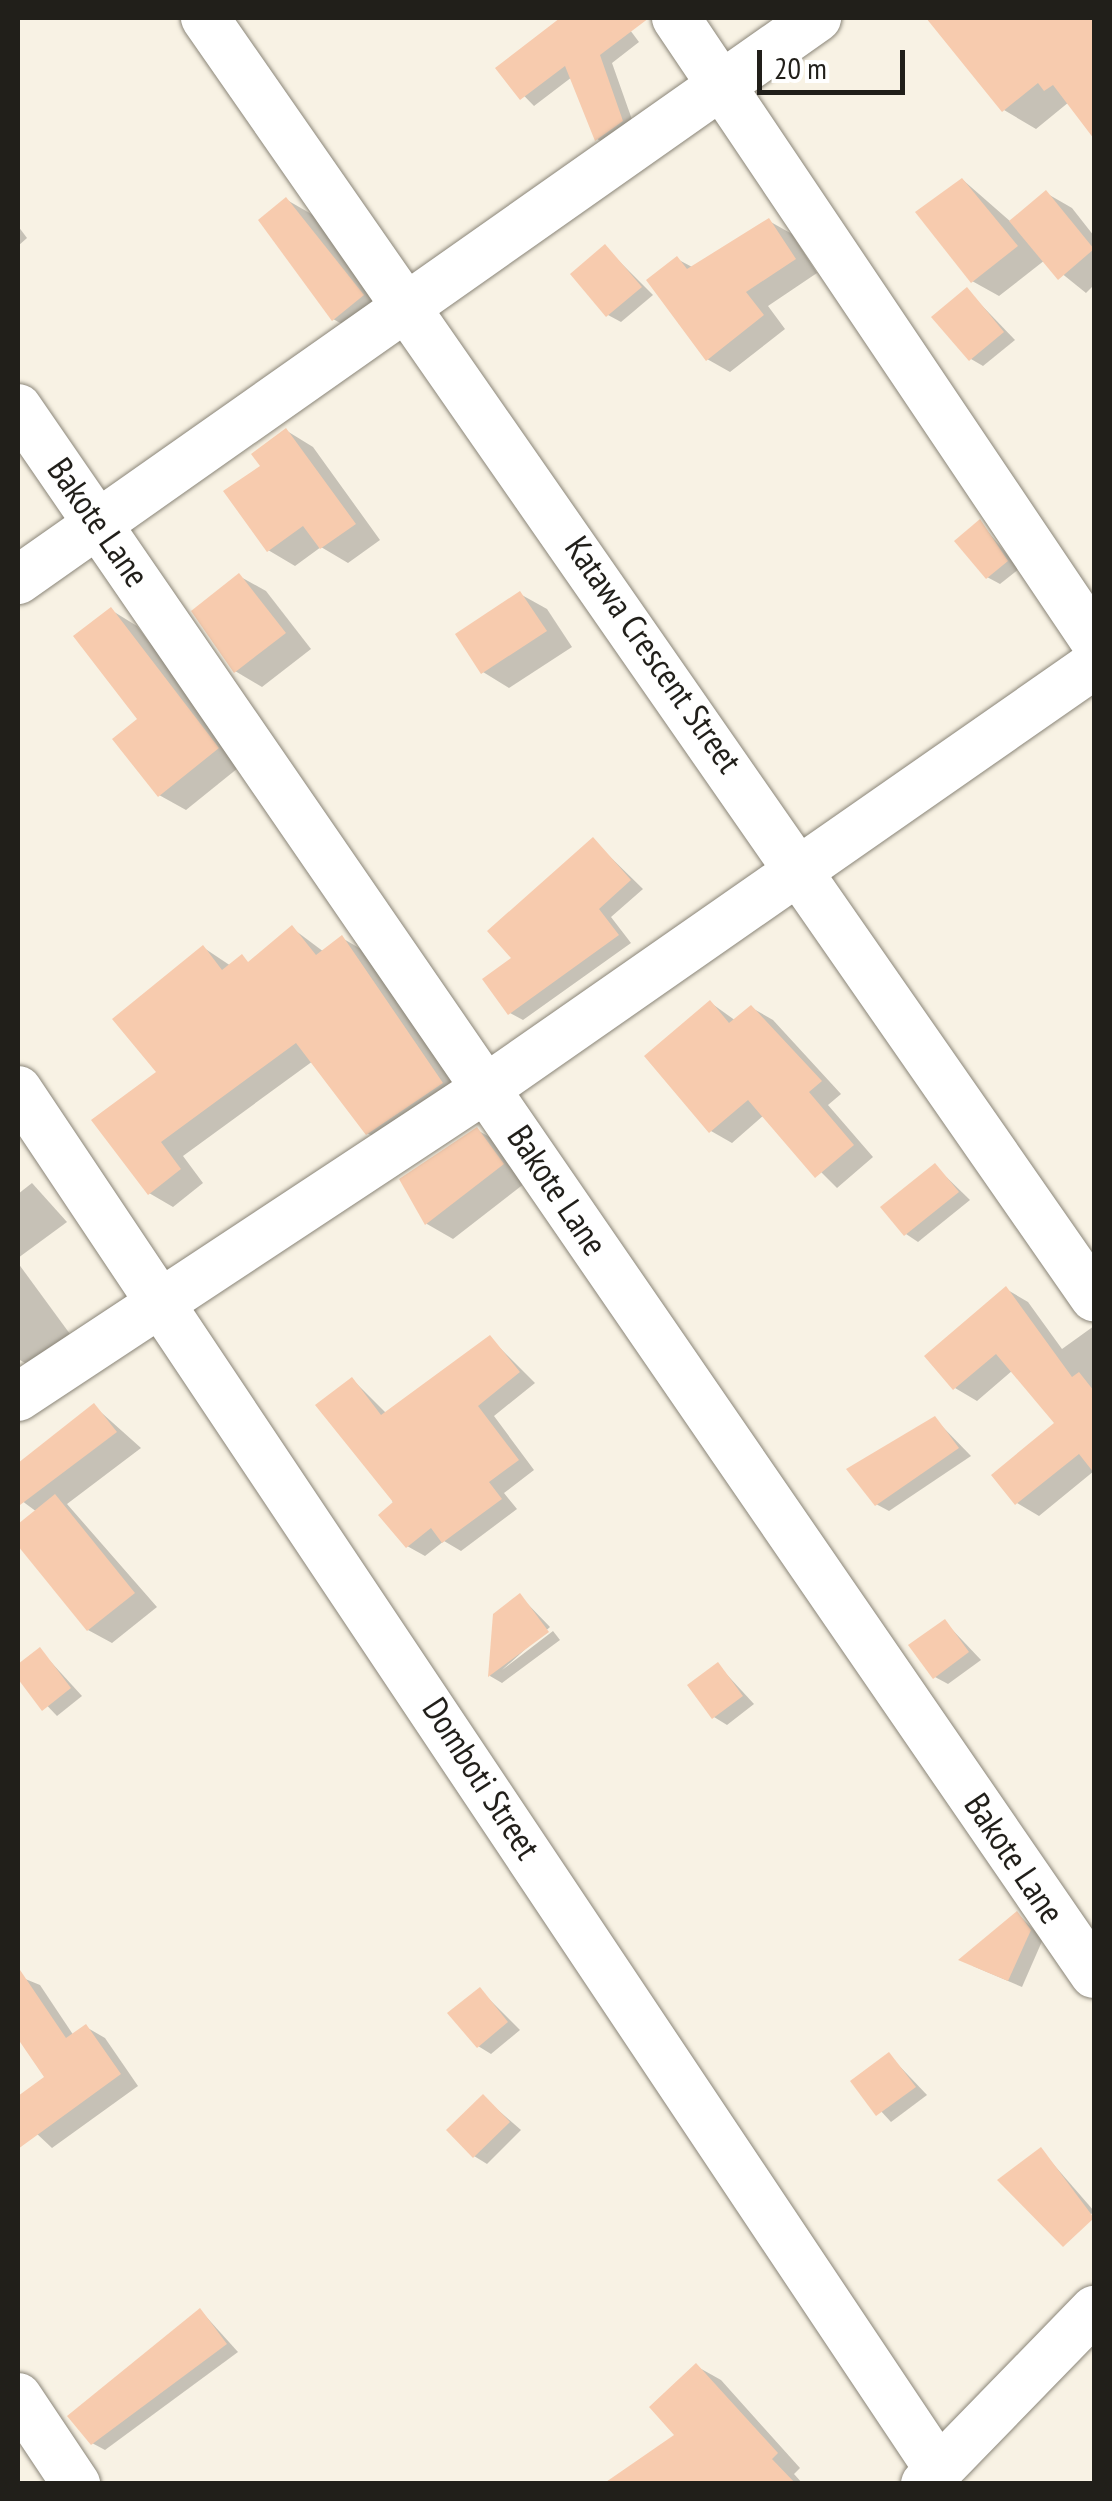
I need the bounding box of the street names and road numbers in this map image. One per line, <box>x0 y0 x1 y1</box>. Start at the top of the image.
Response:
street label: Bakote Lane <box>39 449 159 595</box>
street label: Katawa Crescent Street <box>557 528 751 780</box>
street label: Bakote Lane <box>499 1117 617 1263</box>
street label: Domboti Street <box>414 1690 550 1866</box>
street label: Bakote Lane <box>956 1785 1074 1931</box>

